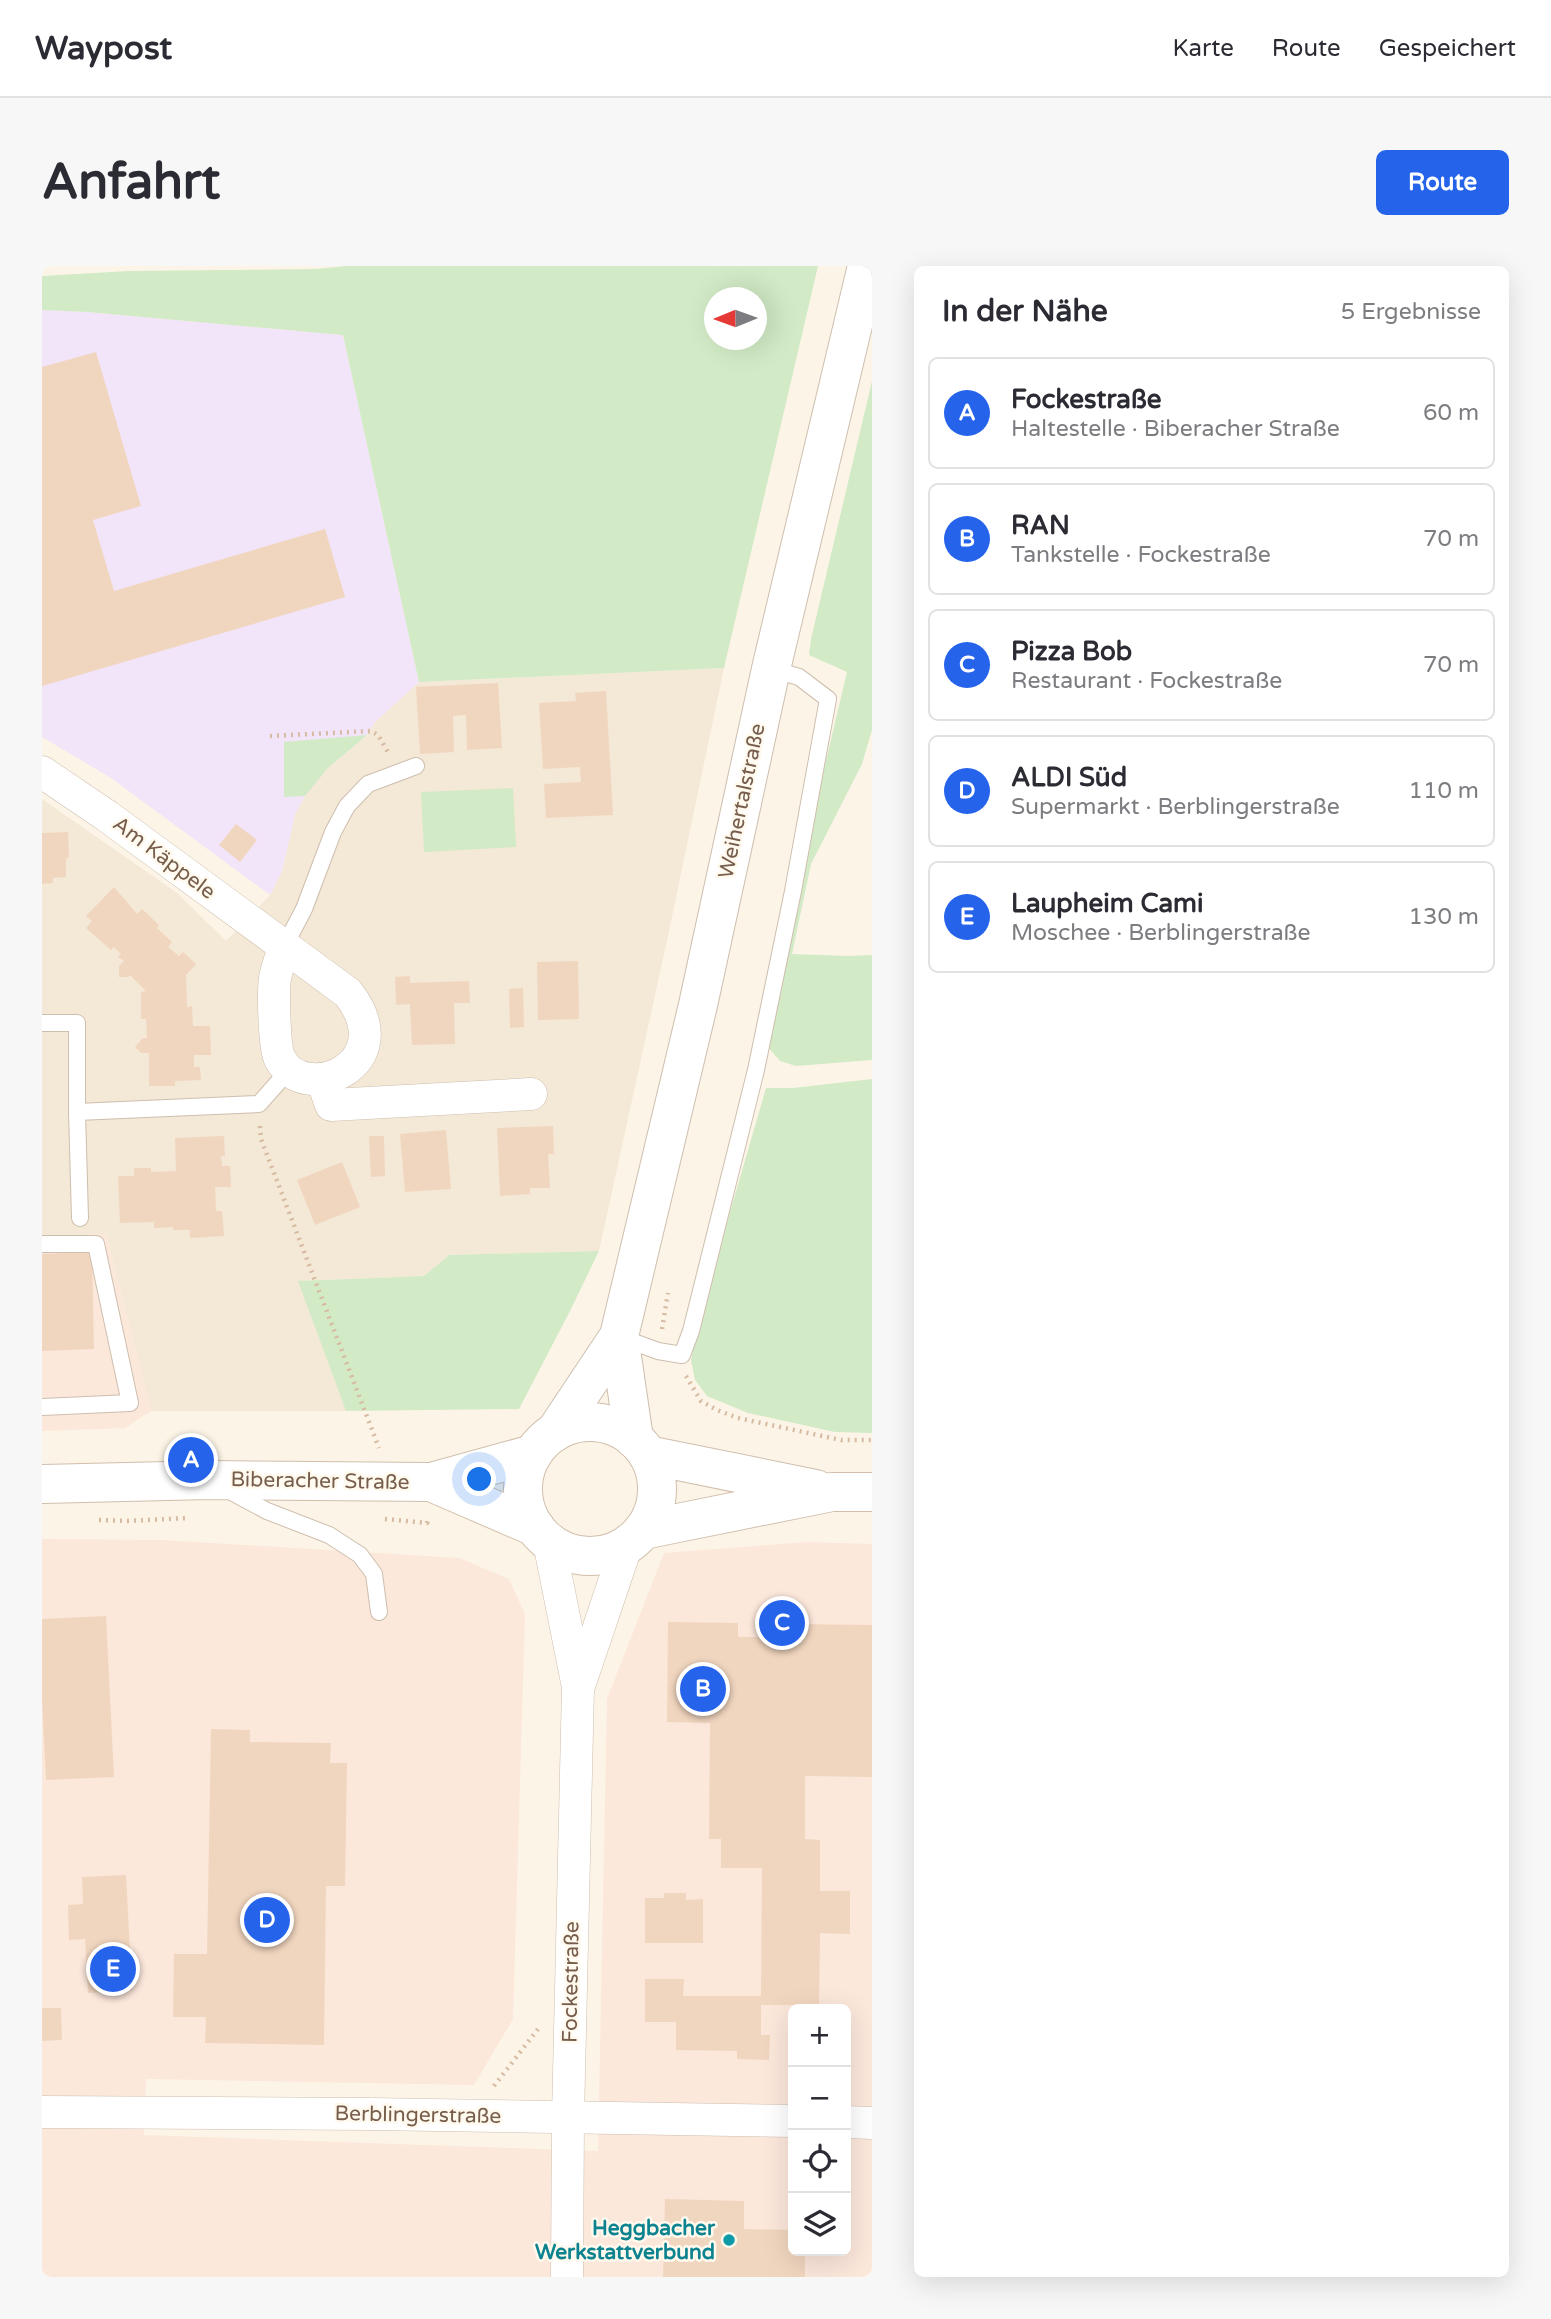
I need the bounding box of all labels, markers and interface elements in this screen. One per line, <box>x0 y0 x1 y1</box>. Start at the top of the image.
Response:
text: Waypost <box>35 29 172 68</box>
text: Karte <box>1172 34 1234 63</box>
text: Route <box>1272 34 1341 63</box>
text: Gespeichert <box>1379 34 1516 63</box>
button: Route <box>1376 150 1509 215</box>
text: Anfahrt <box>42 153 220 212</box>
north arrow <box>704 287 767 350</box>
text: In der Nähe <box>942 293 1108 330</box>
text: 5 Ergebnisse <box>1341 298 1481 326</box>
text: Fockestraße <box>1011 384 1162 415</box>
text: A <box>958 399 976 427</box>
text: 60 m <box>1423 399 1479 427</box>
text: Haltestelle · Biberacher Straße <box>1011 415 1340 443</box>
text: RAN <box>1011 510 1070 541</box>
text: B <box>959 525 975 553</box>
text: 70 m <box>1423 525 1479 553</box>
text: Tankstelle · Fockestraße <box>1011 541 1271 569</box>
text: Pizza Bob <box>1011 636 1132 667</box>
text: C <box>959 651 975 679</box>
text: 70 m <box>1423 651 1479 679</box>
text: Restaurant · Fockestraße <box>1011 667 1282 695</box>
street label: Weihertalstraße <box>713 721 771 881</box>
text: ALDI Süd <box>1011 762 1127 793</box>
text: D <box>958 777 976 805</box>
text: 110 m <box>1409 777 1479 805</box>
text: Supermarkt · Berblingerstraße <box>1011 793 1340 821</box>
street label: Am Käppele <box>108 811 220 905</box>
text: Laupheim Cami <box>1011 888 1203 919</box>
text: E <box>960 903 974 931</box>
text: 130 m <box>1409 903 1479 931</box>
text: Moschee · Berblingerstraße <box>1011 919 1311 947</box>
pin: A <box>168 1434 214 1486</box>
your location <box>462 1462 496 1496</box>
street label: Biberacher Straße <box>230 1467 410 1495</box>
pin: C <box>759 1597 805 1649</box>
pin: B <box>680 1663 726 1715</box>
pin: D <box>244 1894 290 1946</box>
street label: Fockestraße <box>557 1921 585 2043</box>
pin: E <box>90 1943 136 1995</box>
map controls <box>788 2004 851 2256</box>
button: + <box>788 2004 851 2067</box>
button: − <box>788 2067 851 2130</box>
street label: Berblingerstraße <box>335 2101 502 2129</box>
button: locate <box>788 2130 851 2193</box>
button: layers <box>788 2193 851 2256</box>
place label: Heggbacher Werkstattverbund <box>535 2216 716 2265</box>
marker: Heggbacher Werkstattverbund <box>721 2232 737 2248</box>

